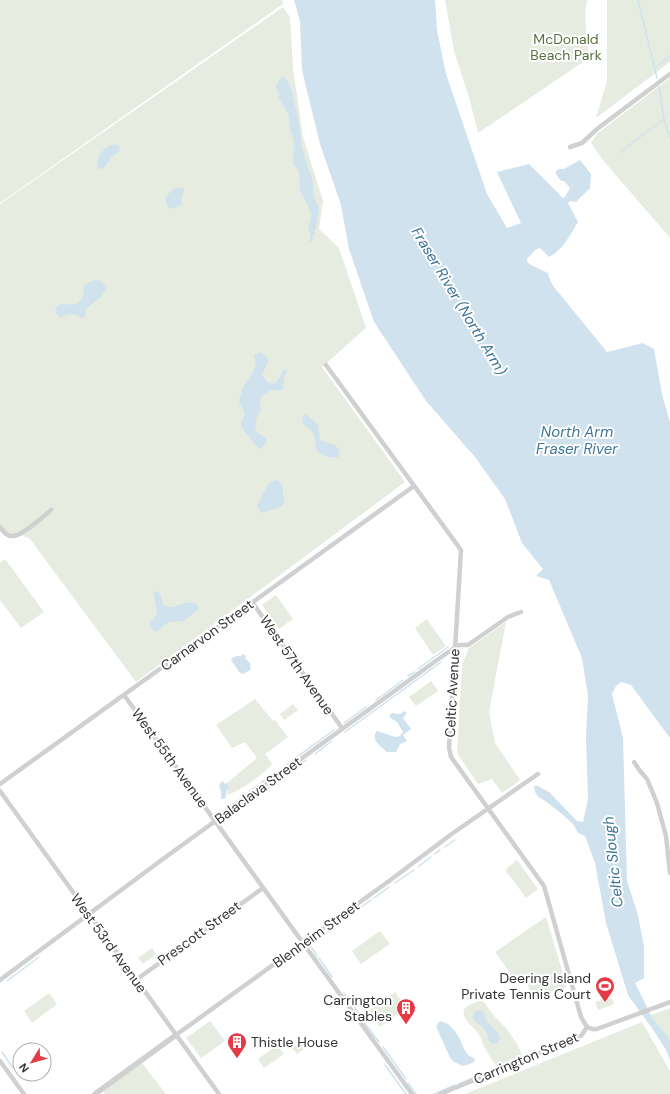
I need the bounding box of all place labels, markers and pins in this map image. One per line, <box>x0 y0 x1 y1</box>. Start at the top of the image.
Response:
place label: Deering Island Private Tennis Court <box>461 969 591 1003</box>
sports icon: Deering Island Private Tennis Court <box>594 975 616 1003</box>
place label: Carrington Stables <box>323 991 392 1025</box>
building icon: Carrington Stables <box>395 997 417 1025</box>
building icon: Thistle House <box>226 1031 248 1059</box>
place label: Thistle House <box>251 1033 338 1051</box>

